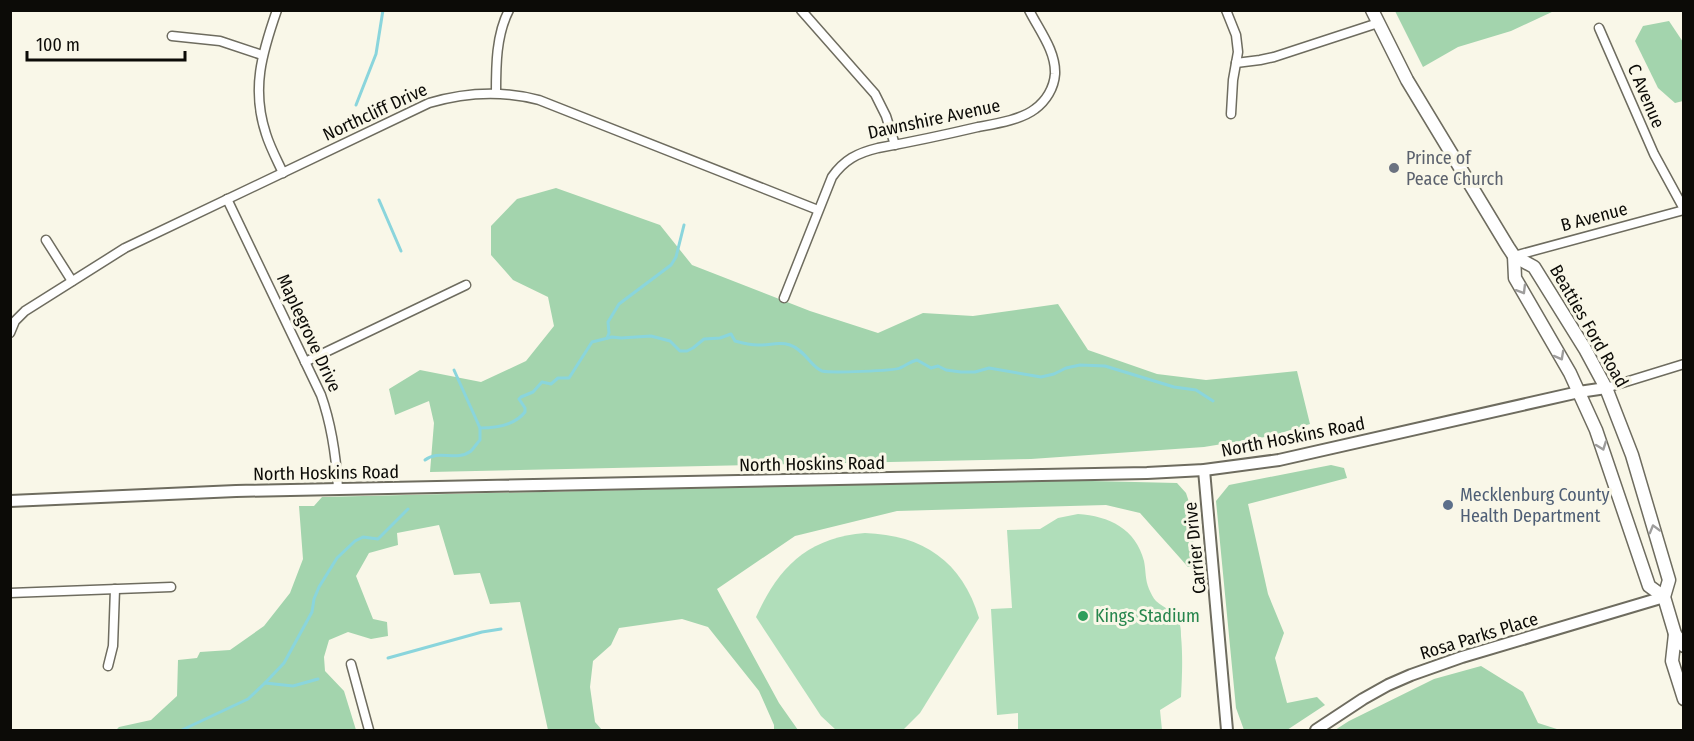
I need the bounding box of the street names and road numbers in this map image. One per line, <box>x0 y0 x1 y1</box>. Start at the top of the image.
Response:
street label: C Avenue <box>1623 61 1669 131</box>
street label: Northcliff Drive <box>319 78 431 146</box>
street label: Dawnshire Avenue <box>866 94 1002 144</box>
street label: B Avenue <box>1558 198 1630 236</box>
street label: Beatties Ford Road <box>1545 261 1633 391</box>
street label: Maplegrove Drive <box>272 271 346 396</box>
street label: North Hoskins Road <box>1219 412 1367 462</box>
street label: North Hoskins Road <box>739 452 885 476</box>
street label: North Hoskins Road <box>253 461 399 485</box>
street label: Carrier Drive <box>1179 501 1211 595</box>
street label: Rosa Parks Place <box>1417 608 1541 664</box>

